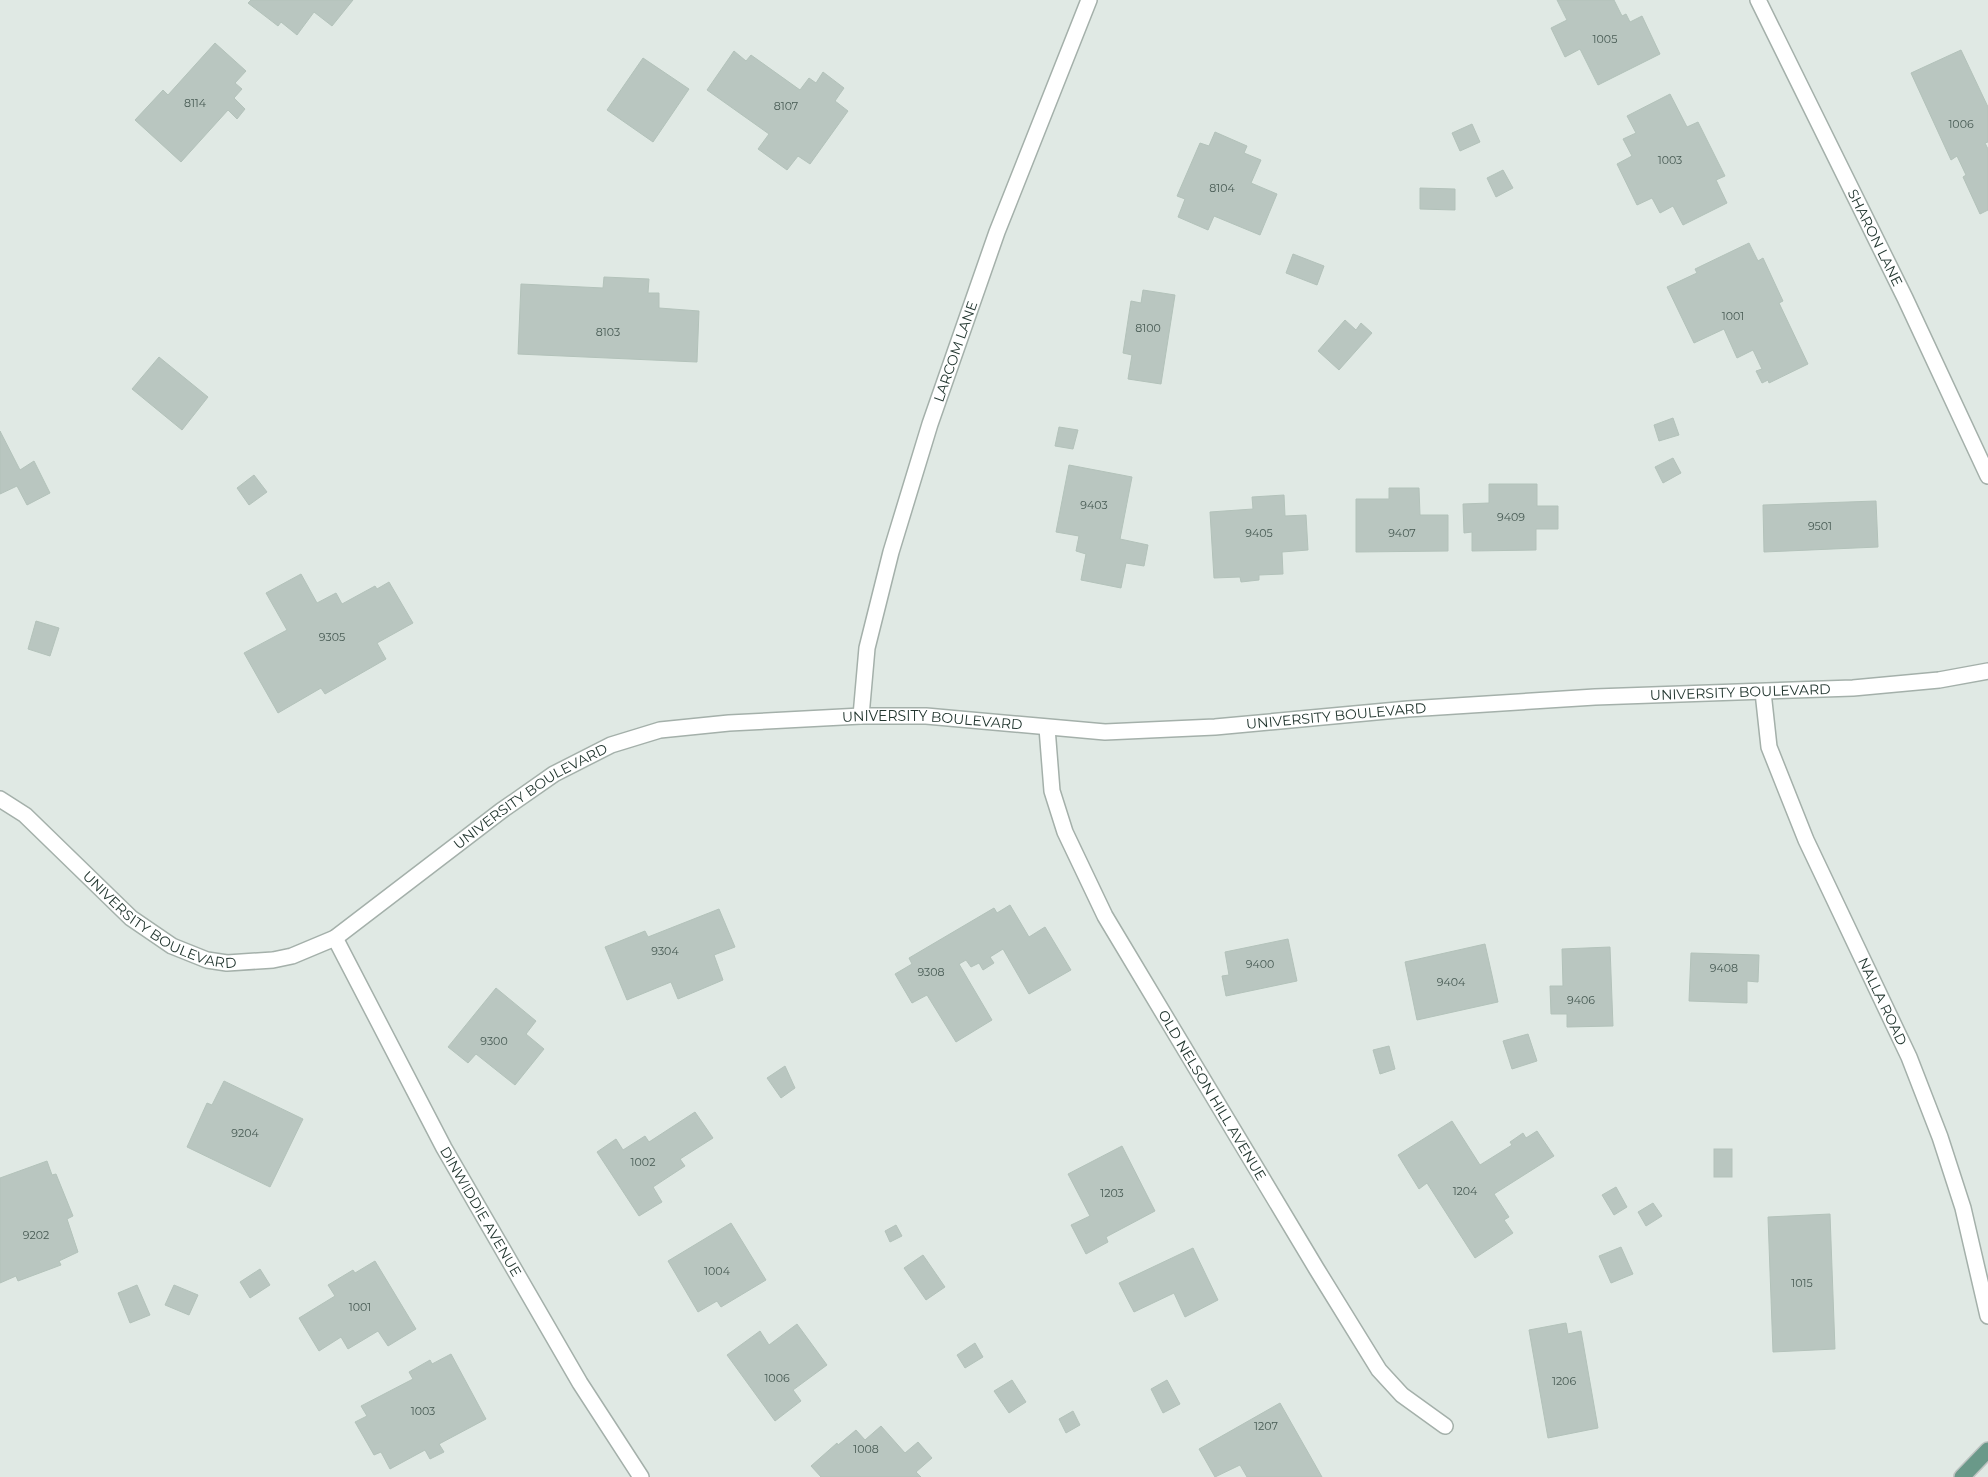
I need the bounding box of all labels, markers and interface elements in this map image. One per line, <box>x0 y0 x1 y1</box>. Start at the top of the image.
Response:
house number: 1005 <box>1593 32 1617 46</box>
house number: 8114 <box>184 96 207 110</box>
house number: 8107 <box>774 99 798 113</box>
house number: 1006 <box>1948 117 1974 131</box>
house number: 1003 <box>1658 153 1682 167</box>
house number: 8104 <box>1209 181 1235 195</box>
street label: SHARON LANE <box>1844 186 1907 289</box>
street label: LARCOM LANE <box>929 298 981 404</box>
house number: 1001 <box>1722 309 1744 323</box>
house number: 8100 <box>1135 321 1161 335</box>
house number: 8103 <box>596 325 620 339</box>
house number: 9403 <box>1080 498 1108 512</box>
house number: 9409 <box>1497 510 1525 524</box>
house number: 9501 <box>1808 519 1832 533</box>
house number: 9405 <box>1245 526 1273 540</box>
house number: 9407 <box>1388 526 1416 540</box>
house number: 9305 <box>319 630 345 644</box>
street label: UNIVERSITY BOULEVARD <box>1650 680 1831 704</box>
street label: UNIVERSITY BOULEVARD <box>1245 699 1427 733</box>
street label: UNIVERSITY BOULEVARD <box>842 707 1023 734</box>
street label: UNIVERSITY BOULEVARD <box>450 739 610 853</box>
street label: UNIVERSITY BOULEVARD <box>79 867 237 972</box>
house number: 9304 <box>651 944 679 958</box>
street label: NALLA ROAD <box>1854 955 1911 1048</box>
house number: 9400 <box>1246 957 1274 971</box>
house number: 9408 <box>1710 961 1738 975</box>
house number: 9308 <box>917 965 945 979</box>
house number: 9404 <box>1437 975 1466 989</box>
house number: 9406 <box>1567 993 1595 1007</box>
street label: OLD NELSON HILL AVENUE <box>1154 1006 1270 1184</box>
house number: 9300 <box>480 1034 508 1048</box>
house number: 9204 <box>231 1126 259 1140</box>
street label: DINWIDDIE AVENUE <box>436 1143 525 1280</box>
house number: 1002 <box>631 1155 655 1169</box>
house number: 1204 <box>1453 1184 1478 1198</box>
house number: 1203 <box>1100 1186 1124 1200</box>
house number: 9202 <box>23 1228 49 1242</box>
house number: 1004 <box>704 1264 731 1278</box>
house number: 1015 <box>1791 1276 1813 1290</box>
house number: 1001 <box>349 1300 371 1314</box>
house number: 1006 <box>764 1371 790 1385</box>
house number: 1206 <box>1552 1374 1576 1388</box>
house number: 1003 <box>411 1404 435 1418</box>
house number: 1207 <box>1254 1419 1278 1433</box>
house number: 1008 <box>853 1442 879 1456</box>

